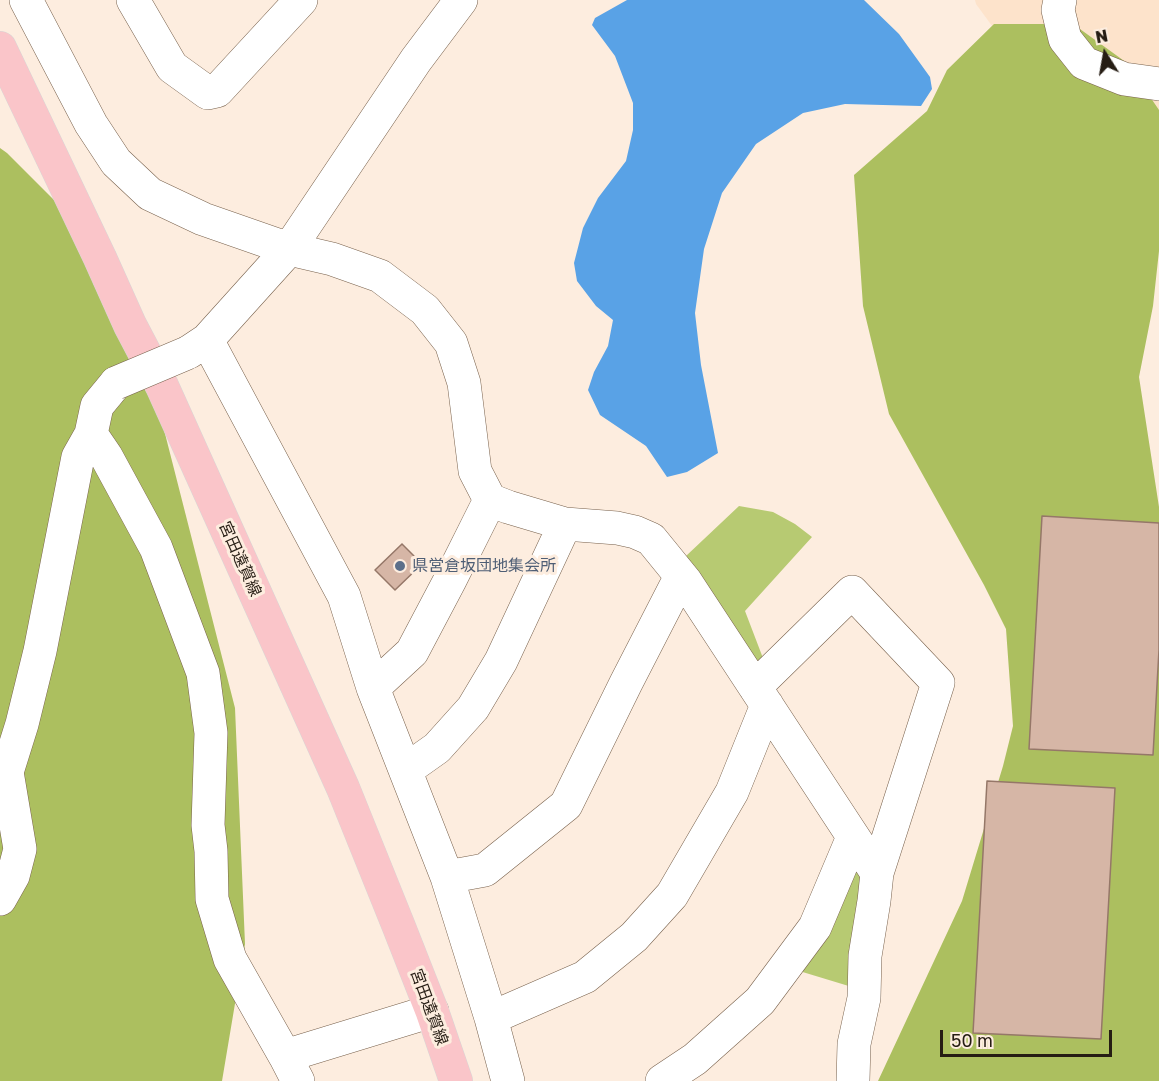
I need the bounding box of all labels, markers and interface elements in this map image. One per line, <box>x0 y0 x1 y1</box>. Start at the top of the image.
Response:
north arrow <box>1075 24 1135 84</box>
text: N <box>1094 25 1109 47</box>
street label: 宮田遠賀線 <box>215 519 265 599</box>
place label: 県営倉坂団地集会所 <box>412 556 556 576</box>
marker: 県営倉坂団地集会所 <box>393 559 407 573</box>
street label: 宮田遠賀線 <box>406 966 452 1048</box>
scale bar <box>943 1018 1116 1056</box>
text: 50 m <box>951 1029 993 1051</box>

